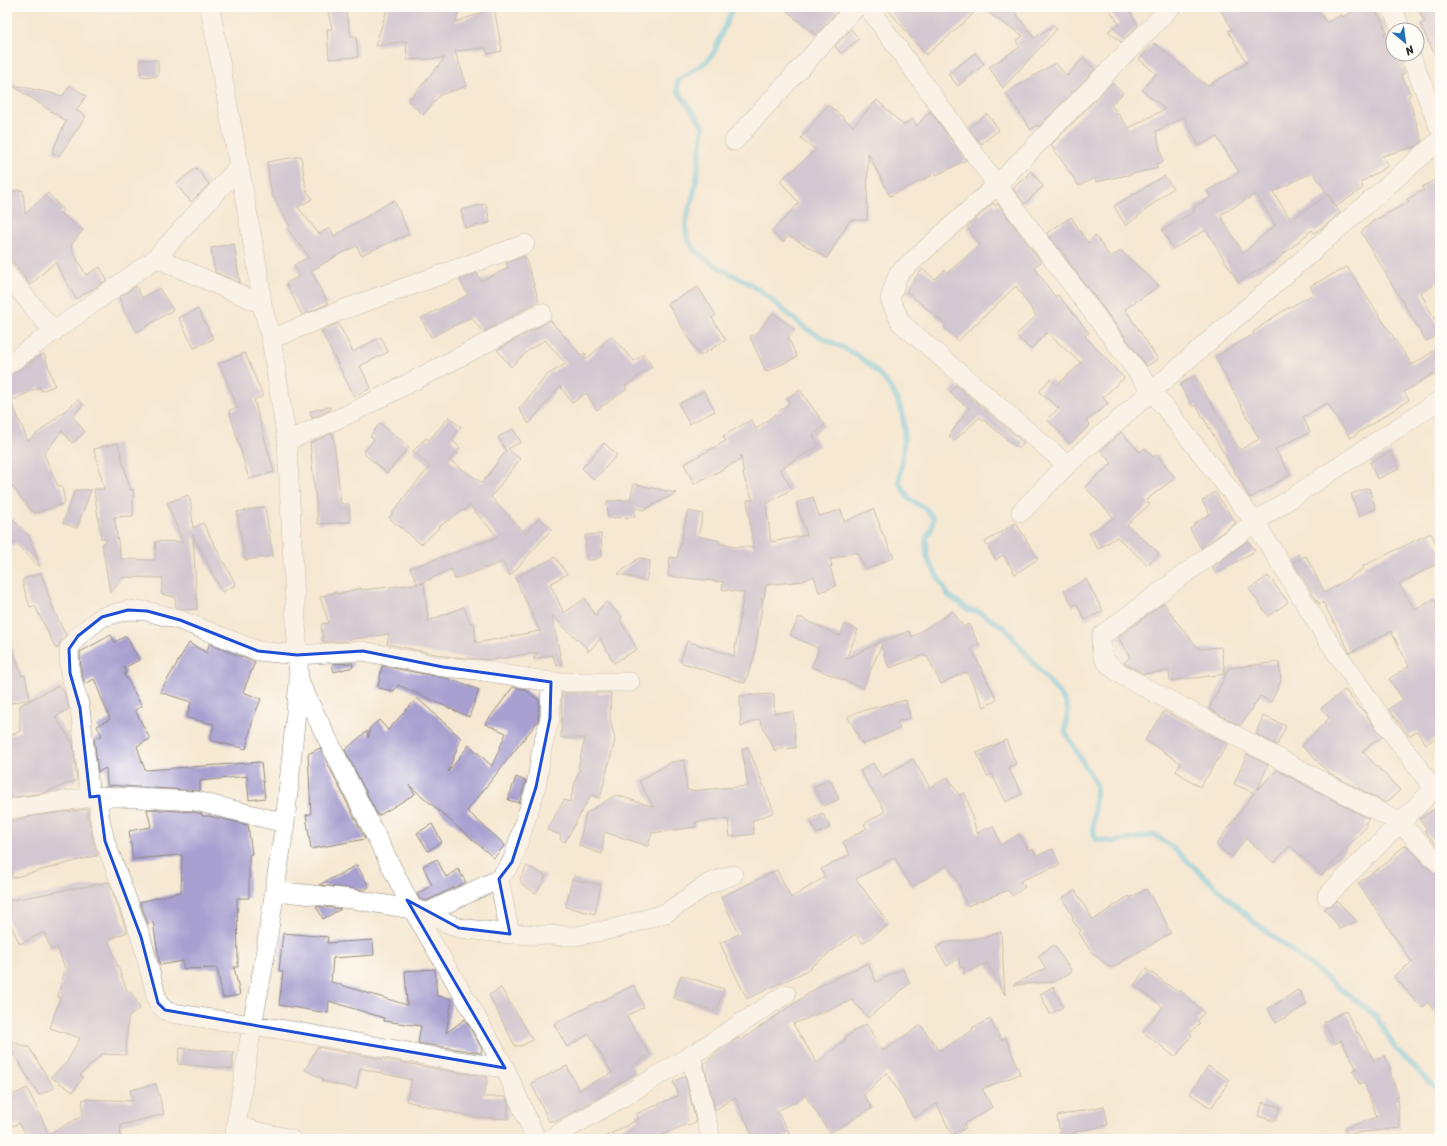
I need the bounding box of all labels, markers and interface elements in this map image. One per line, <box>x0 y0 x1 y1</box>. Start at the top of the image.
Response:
north arrow <box>1385 22 1425 62</box>
text: N <box>1401 40 1418 61</box>

